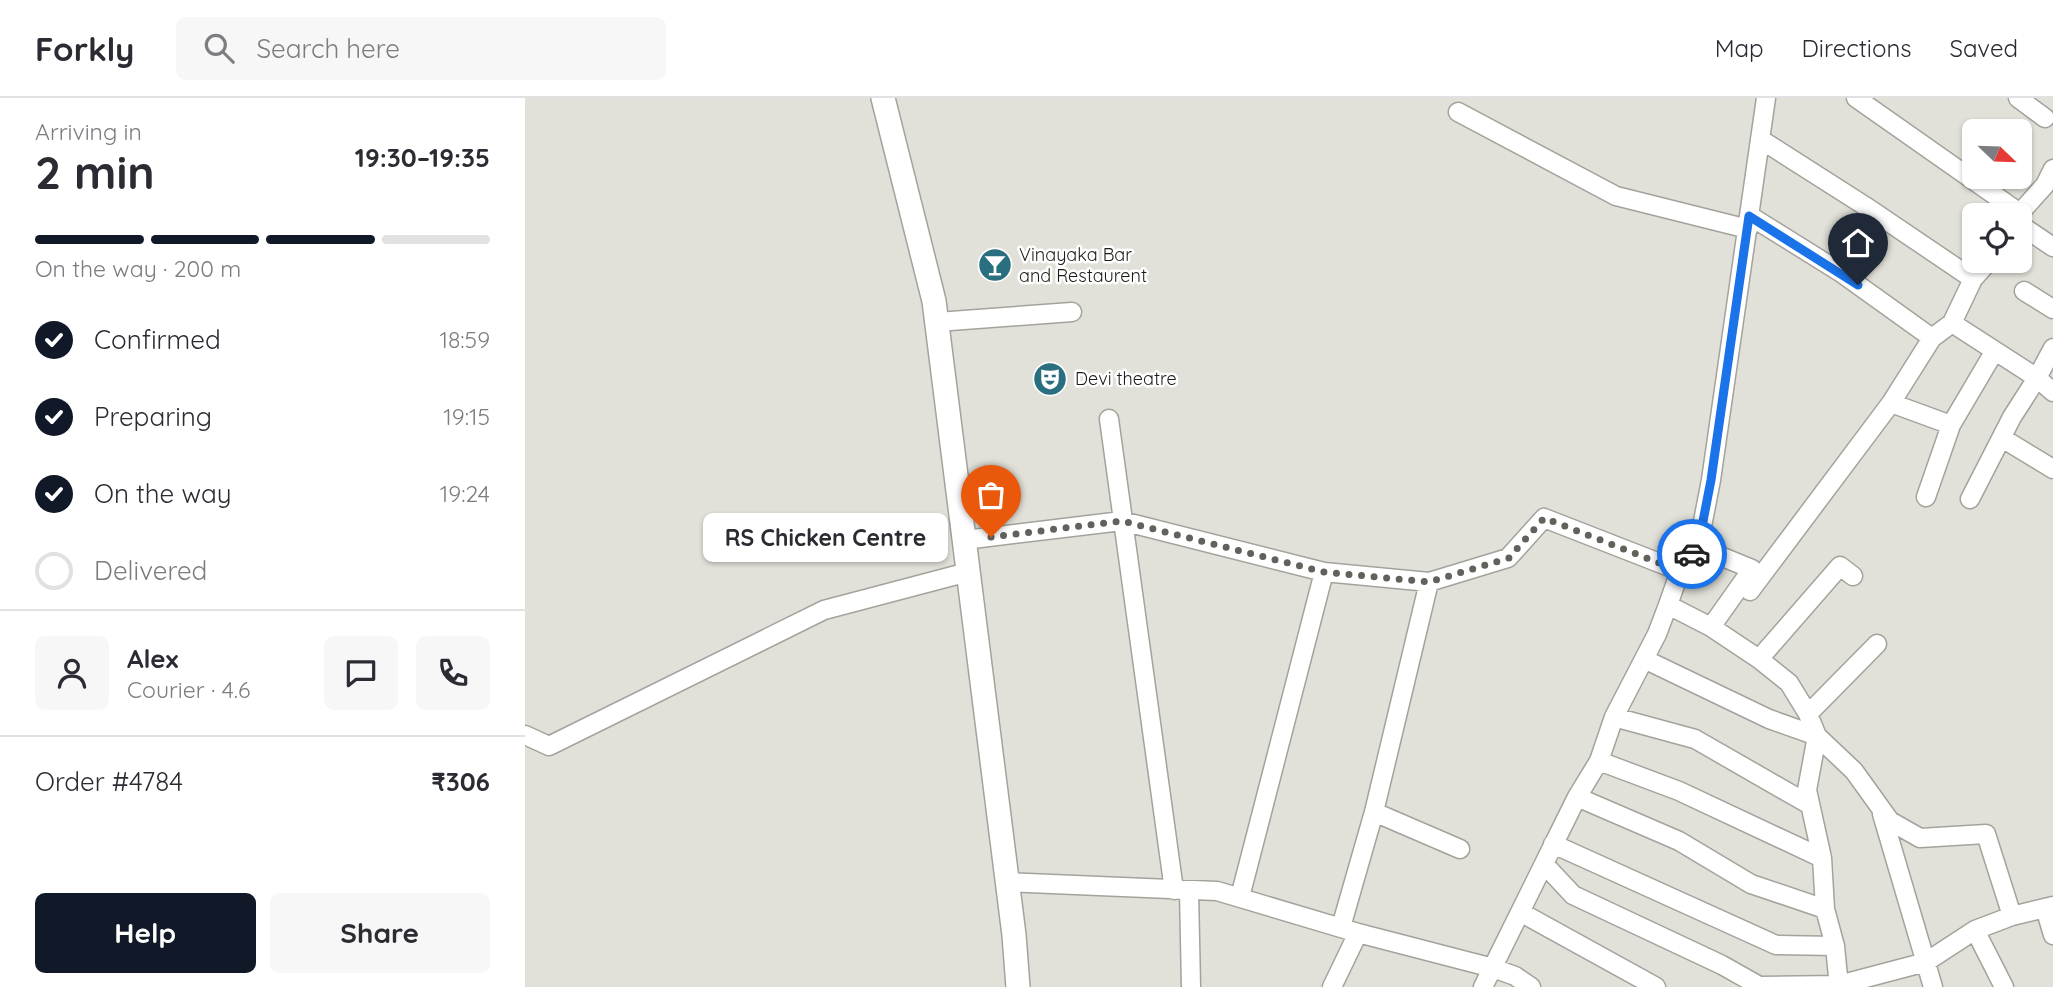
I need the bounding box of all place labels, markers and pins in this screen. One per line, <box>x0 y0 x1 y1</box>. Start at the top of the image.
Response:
pin <box>1828 213 1888 285</box>
place label: Vinayaka Bar and Restaurent <box>1019 243 1147 287</box>
bar icon: Vinayaka Bar and Restaurent <box>976 246 1014 284</box>
theatre icon: Devi theatre <box>1031 360 1069 398</box>
place label: Devi theatre <box>1075 367 1177 390</box>
pin <box>961 465 1021 537</box>
callout: RS Chicken Centre <box>704 512 949 562</box>

